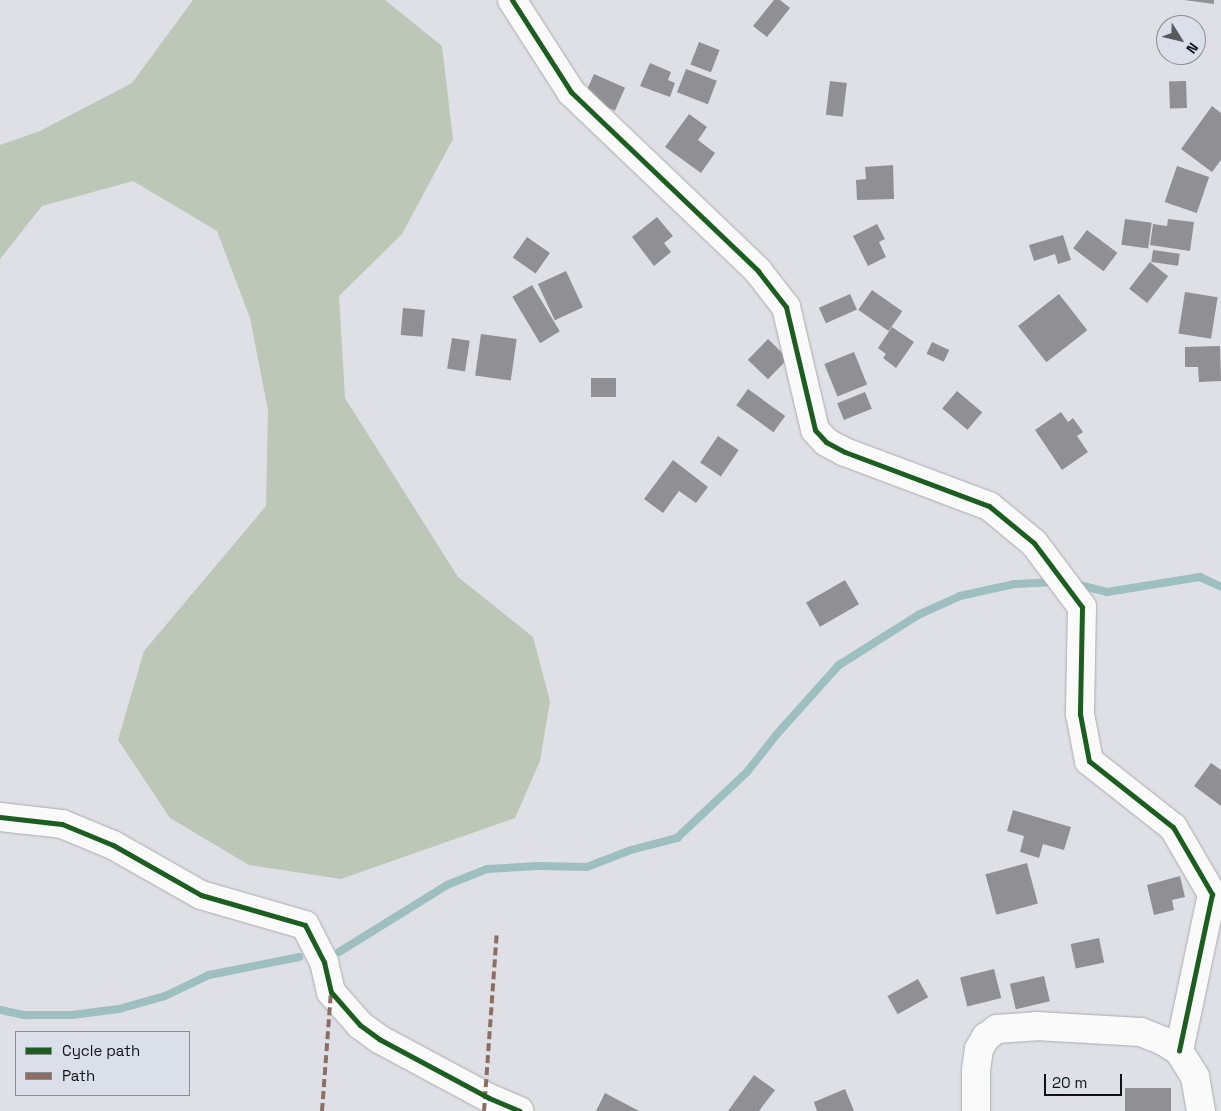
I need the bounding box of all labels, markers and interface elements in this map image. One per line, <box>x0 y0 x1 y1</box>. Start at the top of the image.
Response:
north arrow <box>1156 15 1206 65</box>
text: N <box>1182 39 1202 57</box>
legend <box>15 1031 190 1096</box>
text: Cycle path <box>62 1041 140 1060</box>
scale bar <box>1046 1064 1124 1096</box>
text: Path <box>62 1066 95 1085</box>
text: 20 m <box>1052 1073 1087 1092</box>

